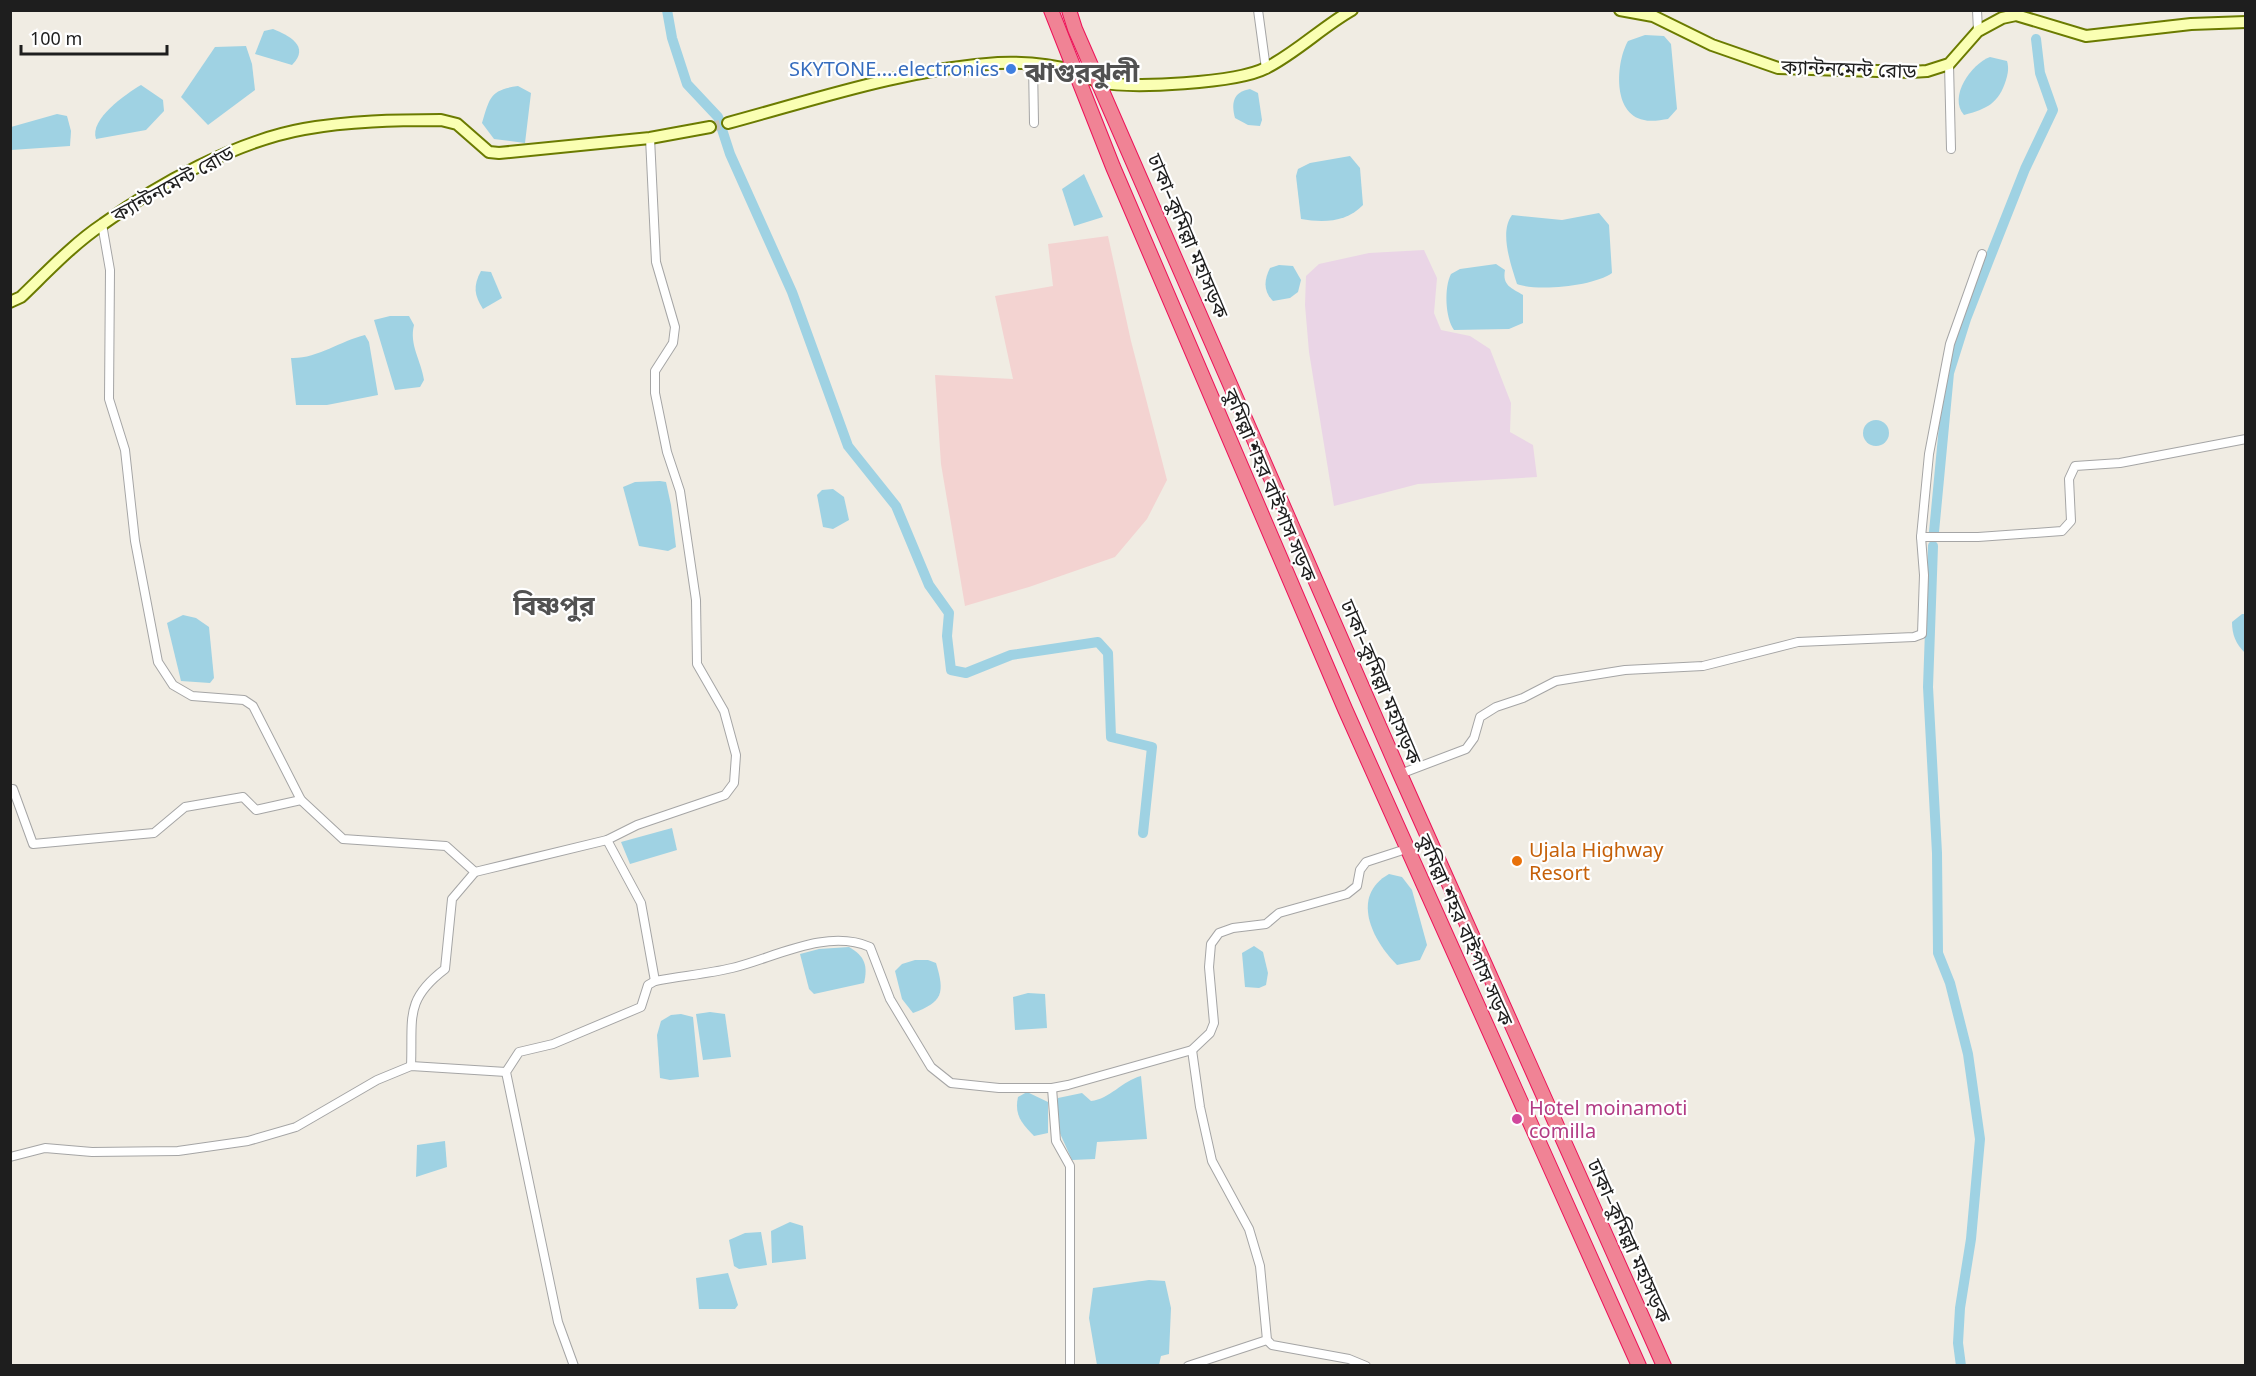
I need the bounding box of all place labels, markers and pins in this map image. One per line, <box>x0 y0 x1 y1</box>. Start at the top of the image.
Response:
place label: SKYTONE....electronics <box>789 55 999 82</box>
marker: SKYTONE....electronics <box>1004 62 1018 76</box>
place label: Ujala Highway Resort <box>1529 836 1664 886</box>
marker: Ujala Highway Resort <box>1510 854 1524 868</box>
place label: Hotel moinamoti comilla <box>1529 1094 1688 1144</box>
marker: Hotel moinamoti comilla <box>1510 1112 1524 1126</box>

